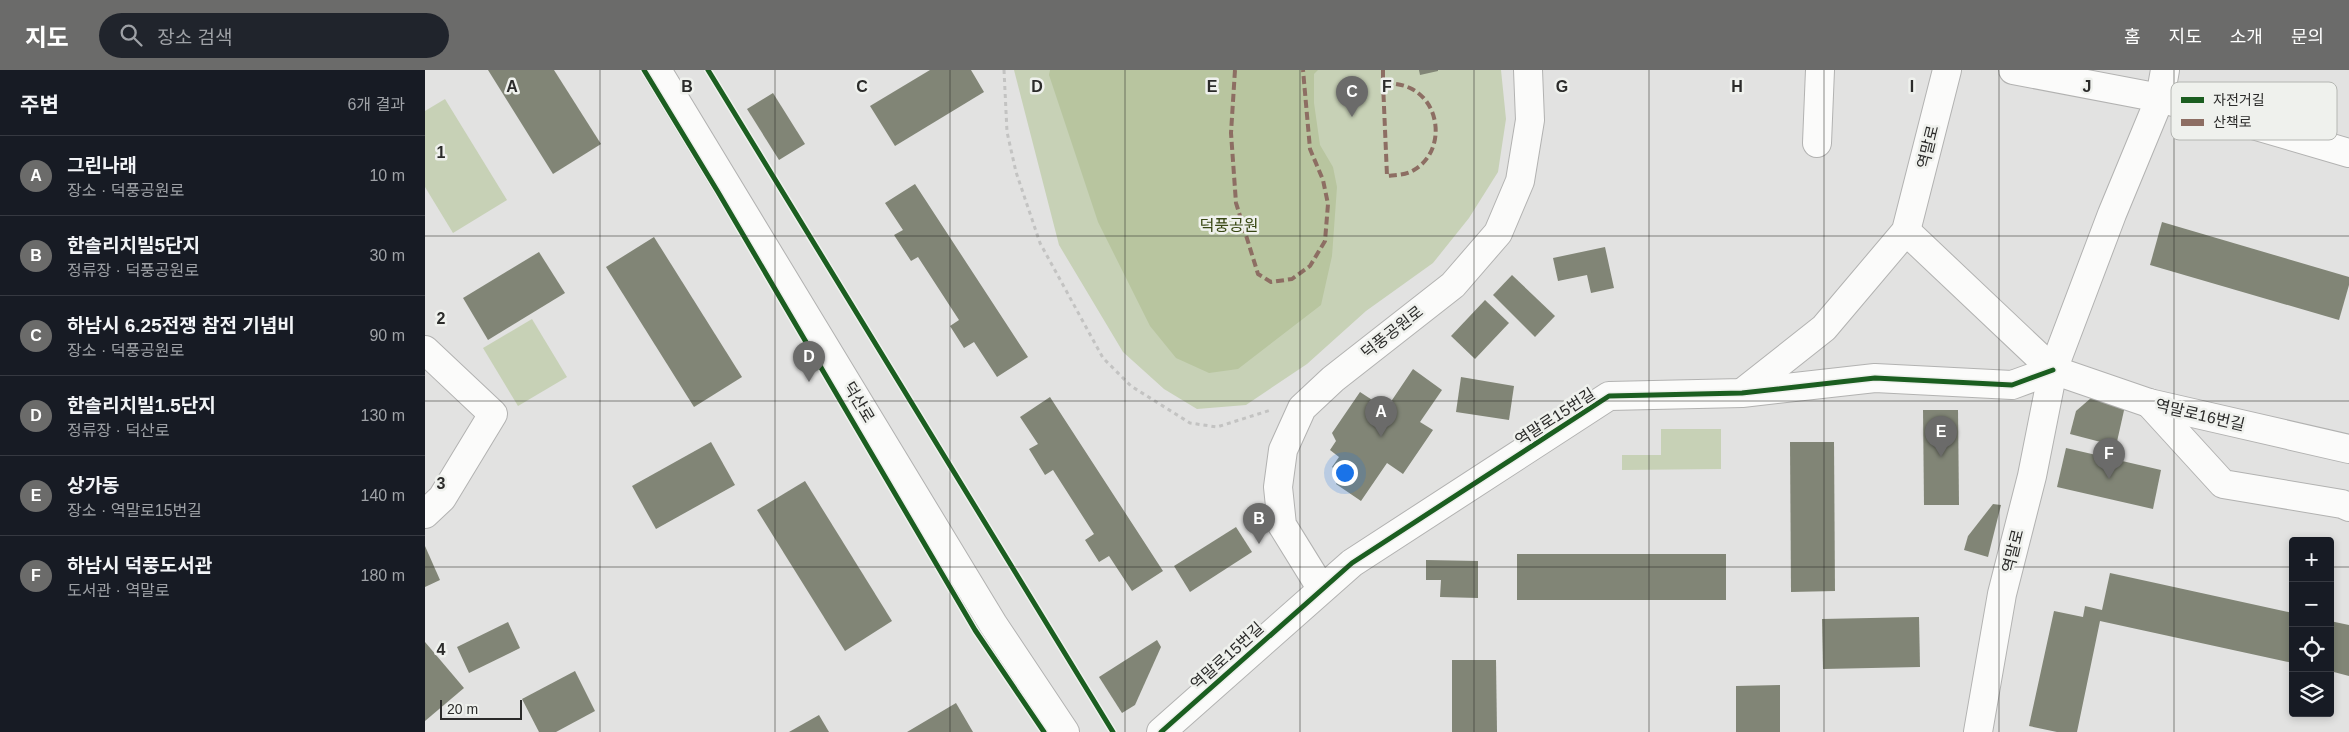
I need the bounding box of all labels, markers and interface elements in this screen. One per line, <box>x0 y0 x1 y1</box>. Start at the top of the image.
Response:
search box <box>99 13 449 58</box>
icon: search <box>117 21 145 49</box>
text: 지도 <box>25 24 69 51</box>
text: 장소 검색 <box>157 27 232 48</box>
text: 홈 <box>2124 27 2141 47</box>
text: 지도 <box>2169 27 2202 47</box>
text: 소개 <box>2230 27 2263 47</box>
text: 문의 <box>2291 27 2324 47</box>
pin: C <box>1336 76 1368 117</box>
text: A <box>506 78 518 95</box>
text: B <box>681 78 693 95</box>
text: C <box>856 78 868 95</box>
text: D <box>1031 78 1043 95</box>
text: E <box>1207 78 1218 95</box>
text: F <box>1382 78 1392 95</box>
text: G <box>1556 78 1568 95</box>
text: H <box>1731 78 1743 95</box>
text: I <box>1910 78 1914 95</box>
text: J <box>2083 78 2091 95</box>
legend <box>2171 82 2337 140</box>
text: 자전거길 <box>2213 92 2265 108</box>
text: 주변 <box>20 93 59 116</box>
text: 6개 결과 <box>347 96 405 113</box>
text: 산책로 <box>2213 114 2252 130</box>
street label: 역말로 <box>1914 123 1942 170</box>
text: 1 <box>437 144 446 161</box>
text: 그린나래 <box>67 155 137 176</box>
text: A <box>30 167 42 184</box>
text: 10 m <box>369 167 405 184</box>
text: 장소 · 덕풍공원로 <box>67 182 184 199</box>
park label: 덕풍공원 <box>1200 217 1258 234</box>
text: 한솔리치빌5단지 <box>67 235 200 256</box>
text: B <box>30 247 42 264</box>
text: 30 m <box>369 247 405 264</box>
text: 정류장 · 덕풍공원로 <box>67 262 199 279</box>
street label: 덕풍공원로 <box>1358 302 1426 361</box>
text: 2 <box>437 310 446 327</box>
text: 하남시 6.25전쟁 참전 기념비 <box>67 315 295 336</box>
text: C <box>30 327 42 344</box>
text: 90 m <box>369 327 405 344</box>
pin: D <box>793 341 825 382</box>
text: 장소 · 덕풍공원로 <box>67 342 184 359</box>
street label: 덕산로 <box>840 379 878 426</box>
street label: 역말로15번길 <box>1512 385 1598 449</box>
text: 한솔리치빌1.5단지 <box>67 395 216 416</box>
pin: A <box>1365 396 1397 437</box>
street label: 역말로16번길 <box>2154 396 2246 434</box>
text: D <box>30 407 42 424</box>
text: 130 m <box>361 407 405 424</box>
pin: E <box>1925 416 1957 457</box>
text: 정류장 · 덕산로 <box>67 422 170 439</box>
pin: F <box>2093 438 2125 479</box>
your location <box>1332 460 1358 486</box>
text: 상가동 <box>67 475 119 496</box>
text: 3 <box>437 475 446 492</box>
text: E <box>31 487 41 504</box>
text: 140 m <box>361 487 405 504</box>
text: 장소 · 역말로15번길 <box>67 502 202 519</box>
pin: B <box>1243 503 1275 544</box>
street label: 역말로 <box>1999 527 2027 574</box>
map controls <box>2289 537 2334 717</box>
button: + <box>2289 537 2334 582</box>
text: 하남시 덕풍도서관 <box>67 555 212 576</box>
text: F <box>31 567 41 584</box>
text: 180 m <box>361 567 405 584</box>
text: 도서관 · 역말로 <box>67 582 170 599</box>
button: − <box>2289 582 2334 627</box>
street label: 역말로15번길 <box>1187 619 1267 693</box>
button: locate <box>2289 627 2334 672</box>
text: 4 <box>437 641 446 658</box>
button: layers <box>2289 672 2334 717</box>
scale bar <box>440 697 523 720</box>
text: 20 m <box>447 701 478 717</box>

